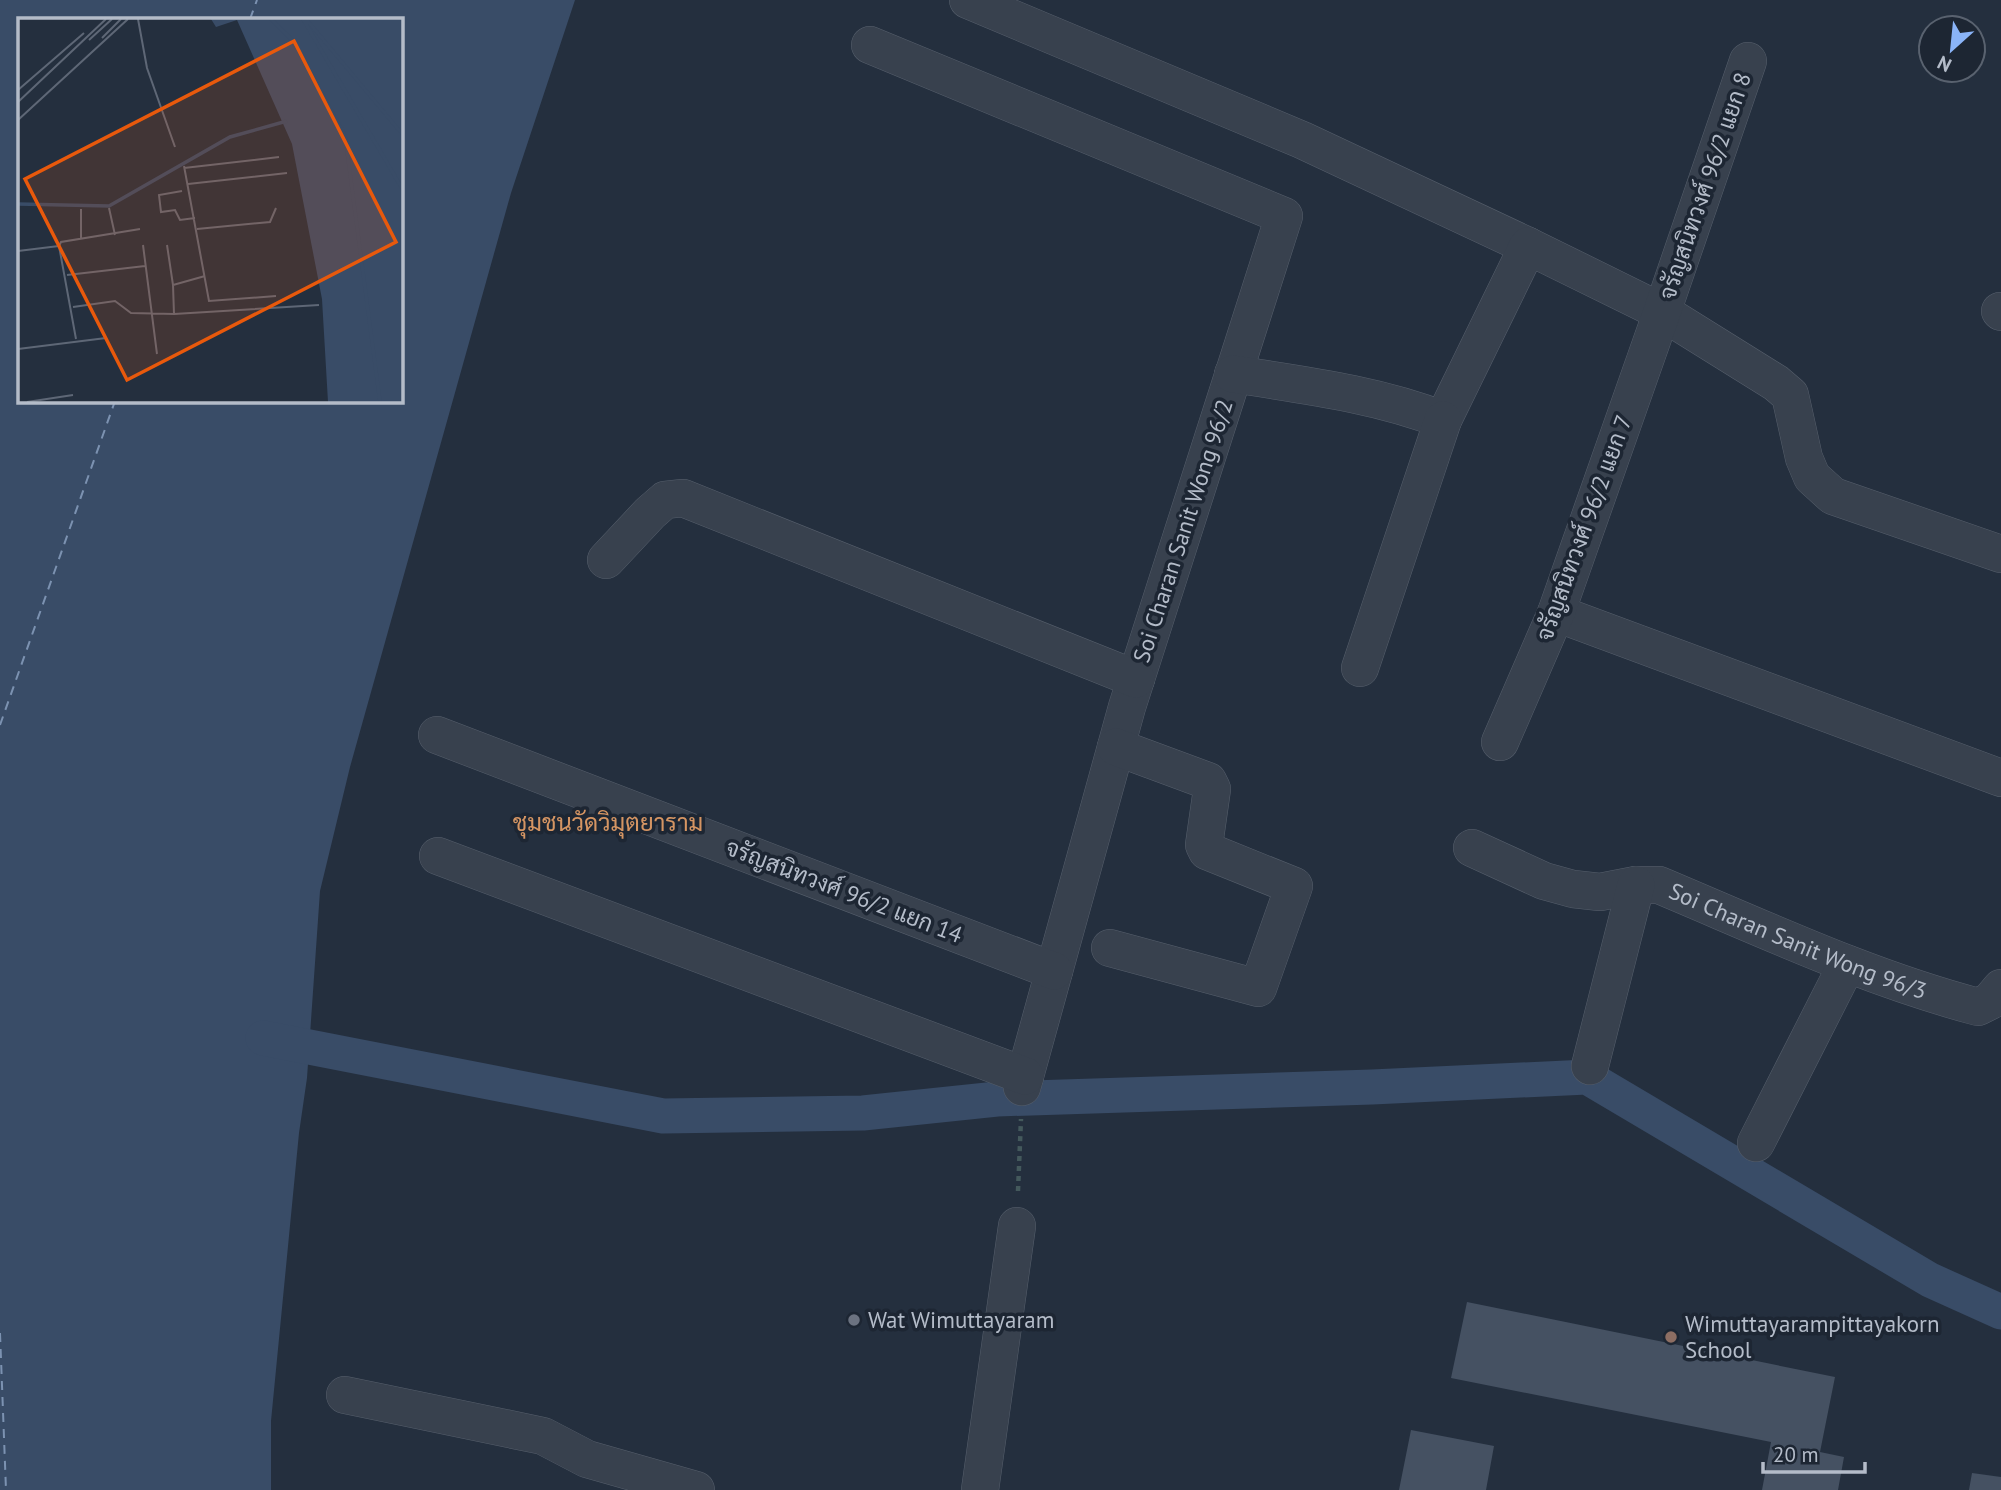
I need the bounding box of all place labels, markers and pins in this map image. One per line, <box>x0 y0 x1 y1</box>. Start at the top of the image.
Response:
place label: Wat Wimuttayaram <box>868 1305 1054 1334</box>
place label: Wimuttayarampittayakorn School <box>1685 1309 1940 1364</box>
marker: Wat Wimuttayaram <box>846 1312 862 1328</box>
marker: Wimuttayarampittayakorn School <box>1663 1329 1679 1345</box>

